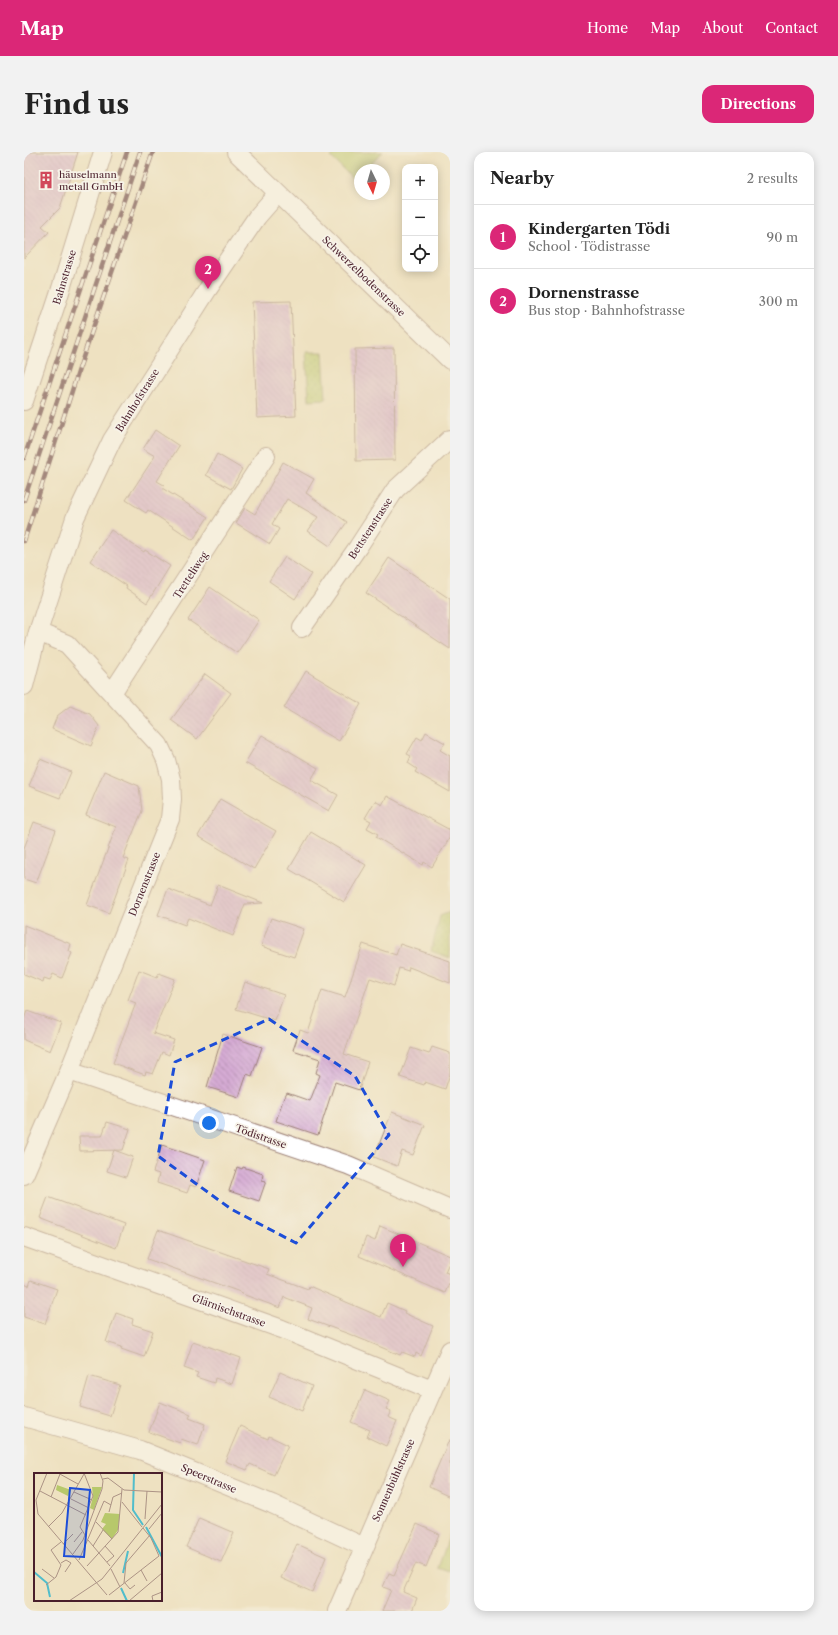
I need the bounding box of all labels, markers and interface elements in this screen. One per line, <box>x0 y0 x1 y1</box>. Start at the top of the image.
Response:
text: Map <box>20 17 64 40</box>
text: Home <box>587 19 628 37</box>
text: Map <box>650 19 680 37</box>
text: About <box>702 19 743 37</box>
text: Contact <box>765 19 818 37</box>
button: Directions <box>702 85 814 123</box>
text: Find us <box>24 87 129 121</box>
north arrow <box>354 164 390 200</box>
map controls <box>402 164 438 272</box>
button: + <box>402 164 438 200</box>
place label: häuselmann metall GmbH <box>59 168 124 193</box>
text: Nearby <box>490 168 554 188</box>
building icon: häuselmann metall GmbH <box>36 170 56 190</box>
text: 2 results <box>747 170 798 186</box>
button: − <box>402 200 438 236</box>
text: Kindergarten Tödi <box>528 219 670 238</box>
text: 1 <box>500 229 506 245</box>
text: 90 m <box>767 229 798 245</box>
street label: Schwerzelbodenstrasse <box>319 233 408 320</box>
button: locate <box>402 236 438 272</box>
text: School · Tödistrasse <box>528 238 650 254</box>
street label: Bahnstrasse <box>50 248 79 306</box>
pin: 2 <box>195 256 221 289</box>
text: Dornenstrasse <box>528 283 639 302</box>
text: 2 <box>499 293 507 309</box>
text: 300 m <box>759 293 798 309</box>
text: Bus stop · Bahnhofstrasse <box>528 302 685 318</box>
street label: Bahnhofstrasse <box>113 366 162 434</box>
street label: Bettstenstrasse <box>346 495 395 562</box>
street label: Tretteliweg <box>170 548 211 601</box>
street label: Dornenstrasse <box>126 850 163 918</box>
your location <box>199 1113 219 1133</box>
street label: Tödistrasse <box>233 1122 289 1151</box>
pin: 1 <box>390 1234 416 1267</box>
street label: Glärnischstrasse <box>190 1291 268 1330</box>
street label: Sonnenbühlstrasse <box>369 1436 418 1524</box>
street label: Speerstrasse <box>179 1461 239 1496</box>
inset map <box>34 1473 162 1601</box>

